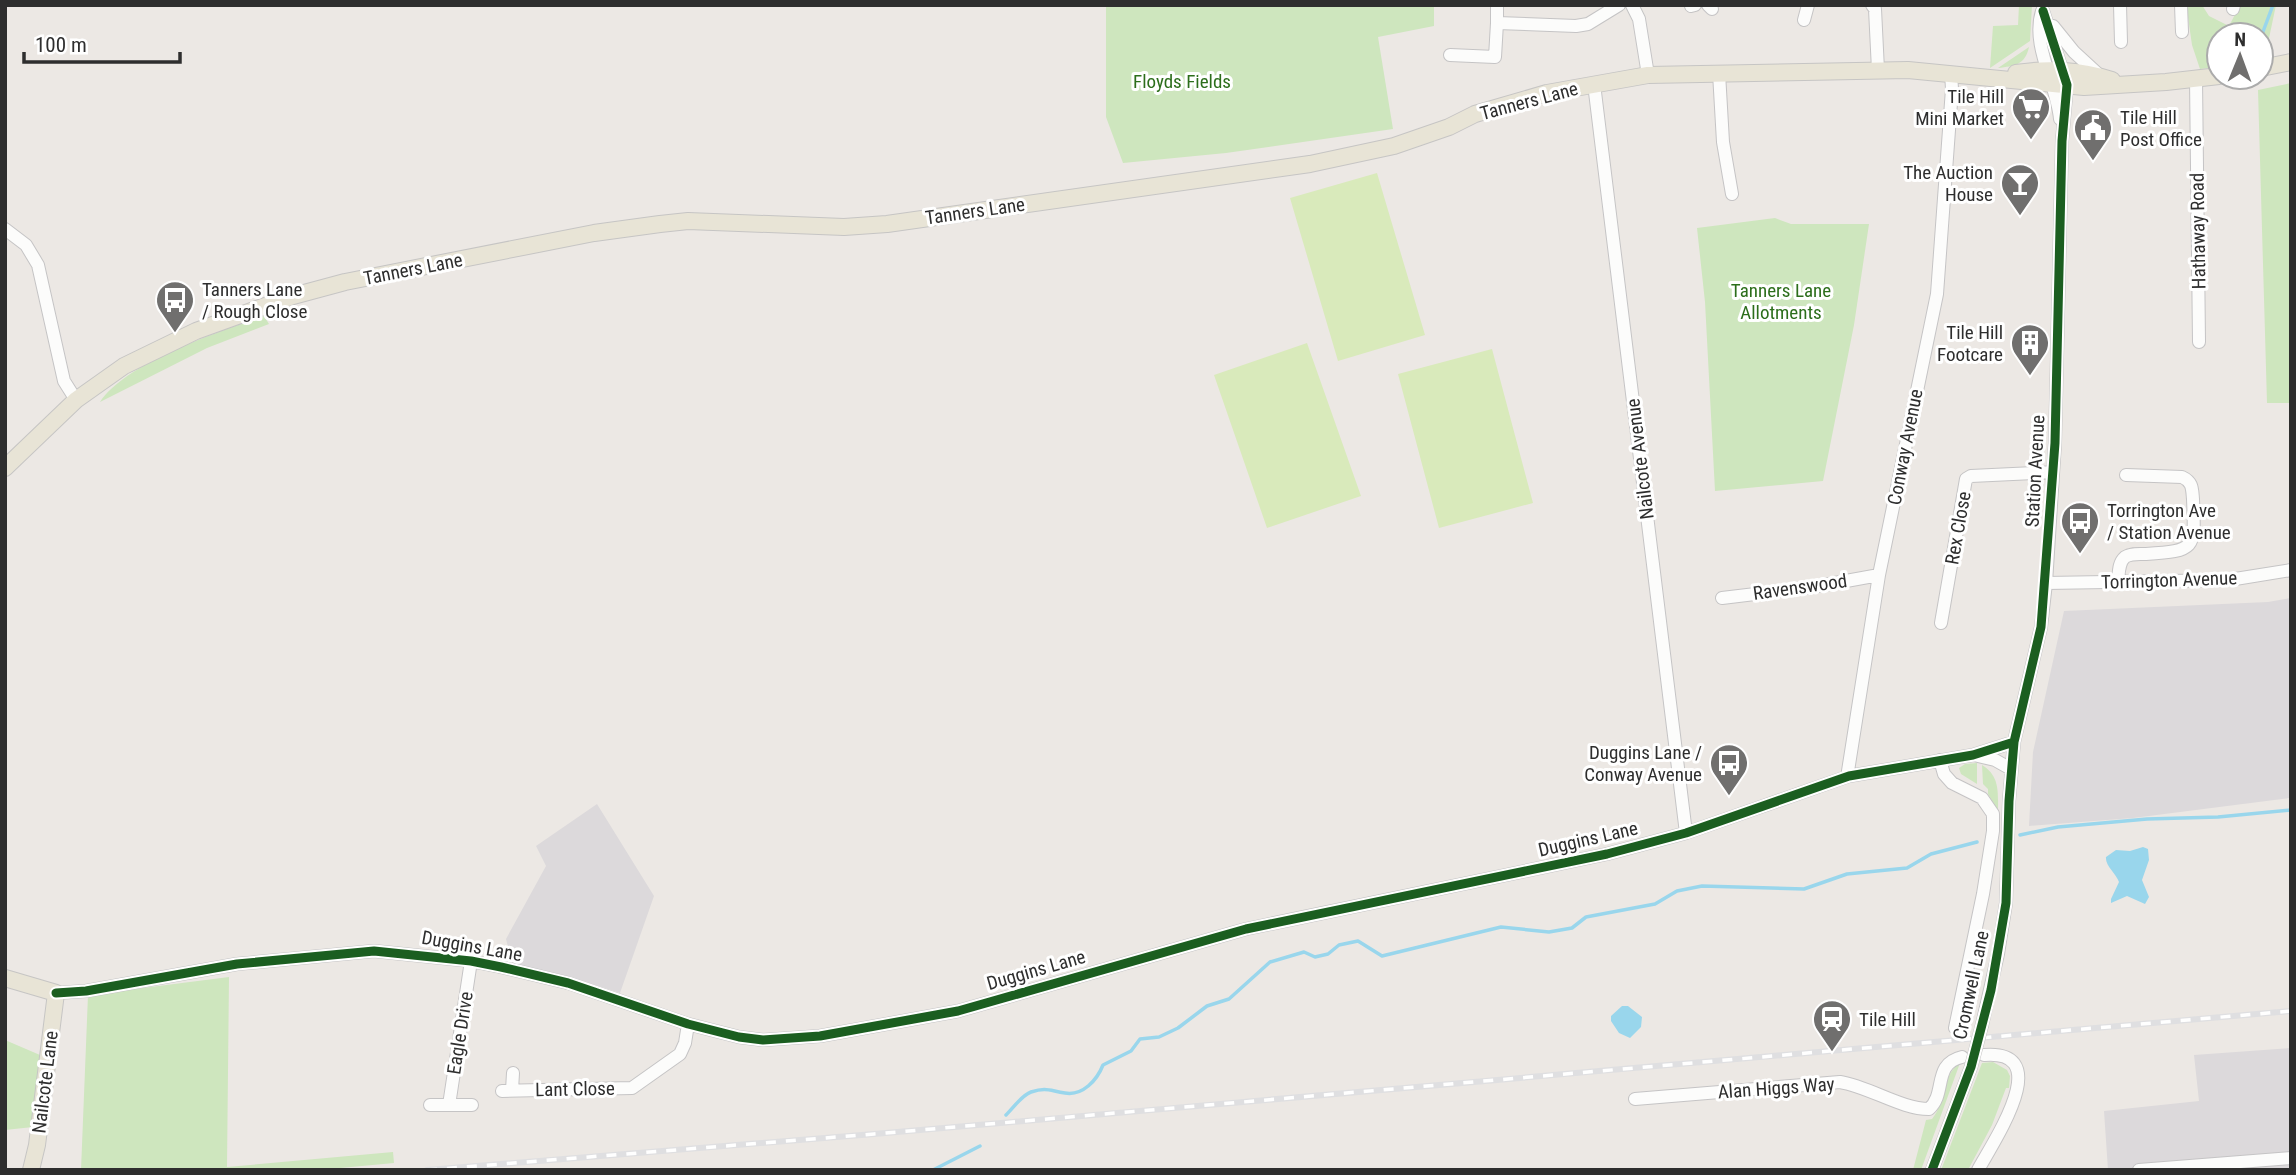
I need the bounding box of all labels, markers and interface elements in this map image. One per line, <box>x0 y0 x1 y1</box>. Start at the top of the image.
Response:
scale bar <box>24 21 180 65</box>
north arrow <box>2205 21 2275 91</box>
text: N <box>2234 28 2246 51</box>
text: 100 m <box>35 33 87 57</box>
park label: Floyds Fields <box>1133 70 1231 93</box>
street label: Tanners Lane <box>1478 77 1581 125</box>
place label: Tile Hill Mini Market <box>1915 85 2004 130</box>
supermarket icon: Tile Hill Mini Market <box>2010 86 2052 141</box>
place label: Tile Hill Post Office <box>2120 106 2202 151</box>
public building icon: Tile Hill Post Office <box>2072 107 2114 162</box>
place label: The Auction House <box>1903 161 1993 206</box>
bar icon: The Auction House <box>1999 162 2041 217</box>
street label: Hathaway Road <box>2185 173 2211 289</box>
street label: Tanners Lane <box>924 193 1026 229</box>
street label: Tanners Lane <box>362 248 465 290</box>
place label: Tanners Lane / Rough Close <box>202 278 307 323</box>
bus stop icon: Tanners Lane / Rough Close <box>154 279 196 334</box>
park label: Tanners Lane Allotments <box>1731 279 1831 324</box>
place label: Tile Hill Footcare <box>1937 321 2003 366</box>
building icon: Tile Hill Footcare <box>2009 322 2051 377</box>
street label: Conway Avenue <box>1882 387 1928 507</box>
street label: Nailcote Avenue <box>1621 397 1659 521</box>
street label: Station Avenue <box>2021 414 2049 528</box>
street label: Rex Close <box>1940 490 1976 566</box>
place label: Torrington Ave / Station Avenue <box>2107 499 2231 544</box>
bus stop icon: Torrington Ave / Station Avenue <box>2059 500 2101 555</box>
street label: Torrington Avenue <box>2101 566 2238 594</box>
street label: Ravenswood <box>1752 569 1848 605</box>
place label: Duggins Lane / Conway Avenue <box>1584 741 1702 786</box>
bus stop icon: Duggins Lane / Conway Avenue <box>1708 742 1750 797</box>
street label: Duggins Lane <box>1536 816 1640 862</box>
street label: Duggins Lane <box>420 926 524 966</box>
street label: Cromwell Lane <box>1948 928 1994 1042</box>
street label: Duggins Lane <box>984 945 1088 995</box>
street label: Eagle Drive <box>442 990 478 1076</box>
station icon: Tile Hill <box>1811 998 1853 1053</box>
place label: Tile Hill <box>1859 1008 1916 1031</box>
street label: Nailcote Lane <box>27 1029 63 1135</box>
street label: Alan Higgs Way <box>1717 1072 1835 1104</box>
street label: Lant Close <box>535 1077 615 1101</box>

